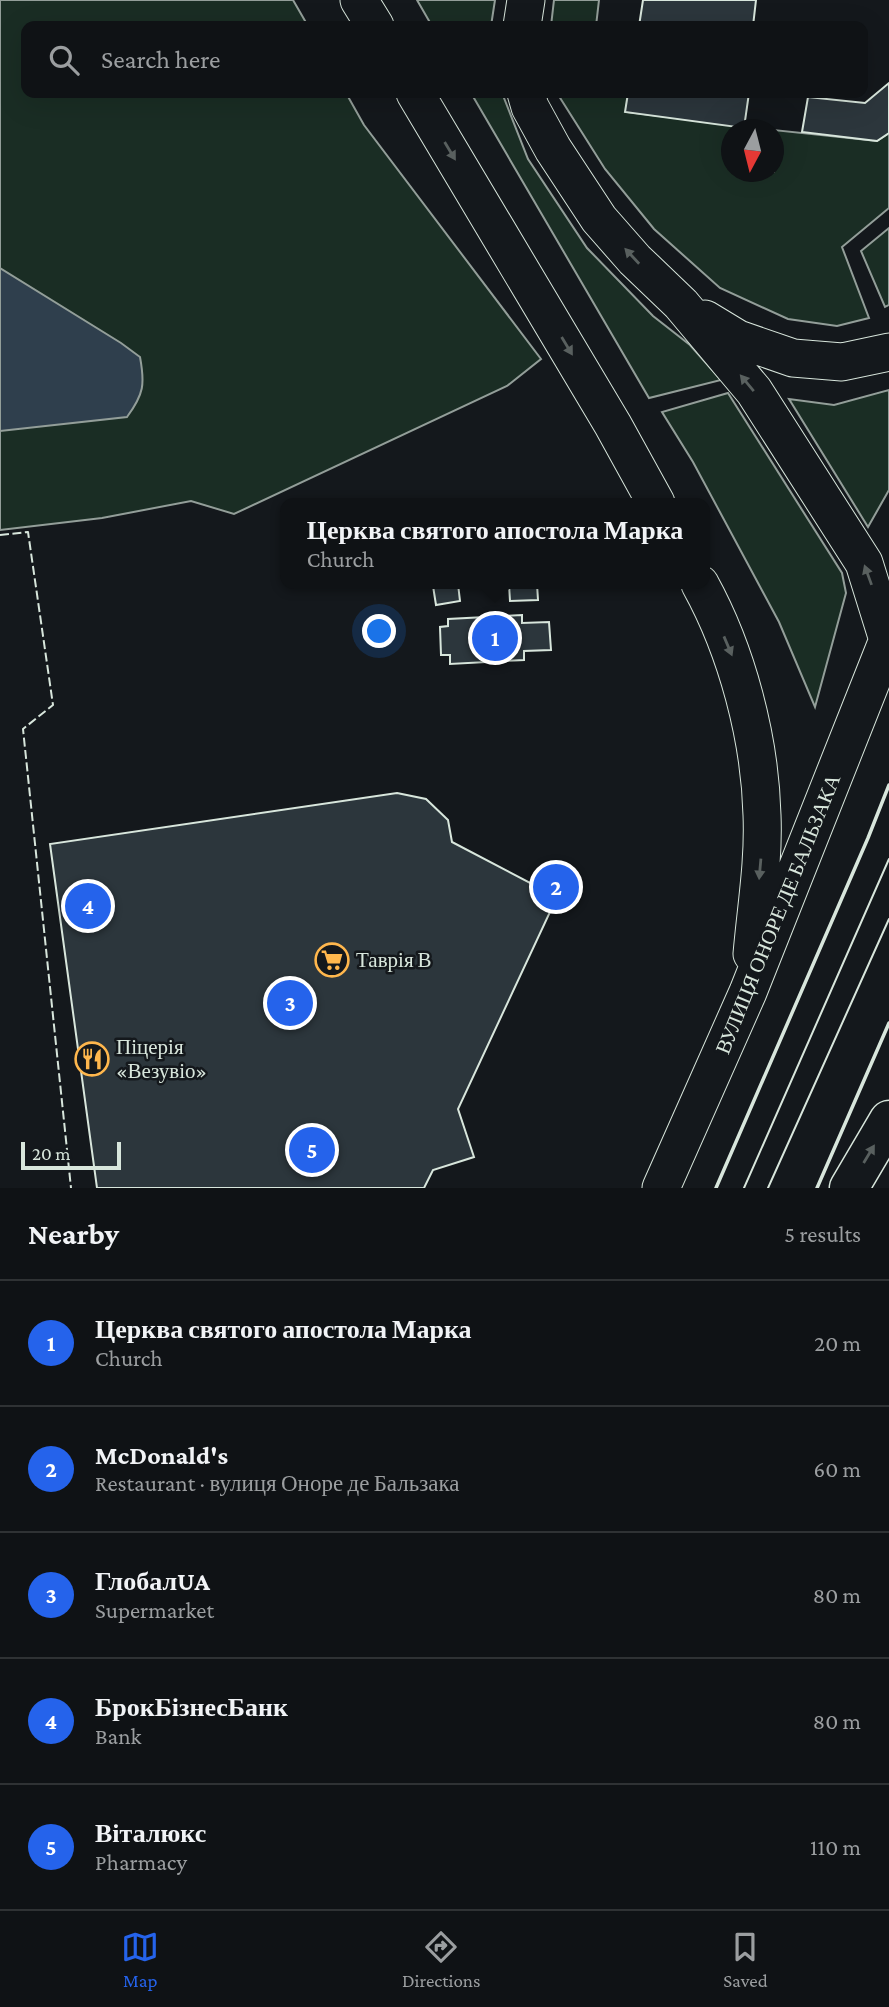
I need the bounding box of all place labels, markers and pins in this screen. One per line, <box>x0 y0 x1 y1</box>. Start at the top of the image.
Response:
pin: 1 <box>472 612 518 664</box>
pin: 2 <box>533 861 579 913</box>
pin: 4 <box>65 880 111 932</box>
supermarket icon: Таврія В <box>313 941 351 979</box>
place label: Таврія В <box>356 948 431 972</box>
pin: 3 <box>267 977 313 1029</box>
place label: Піцерія «Везувіо» <box>116 1035 207 1083</box>
restaurant icon: Піцерія «Везувіо» <box>73 1040 111 1078</box>
pin: 5 <box>289 1124 335 1176</box>

